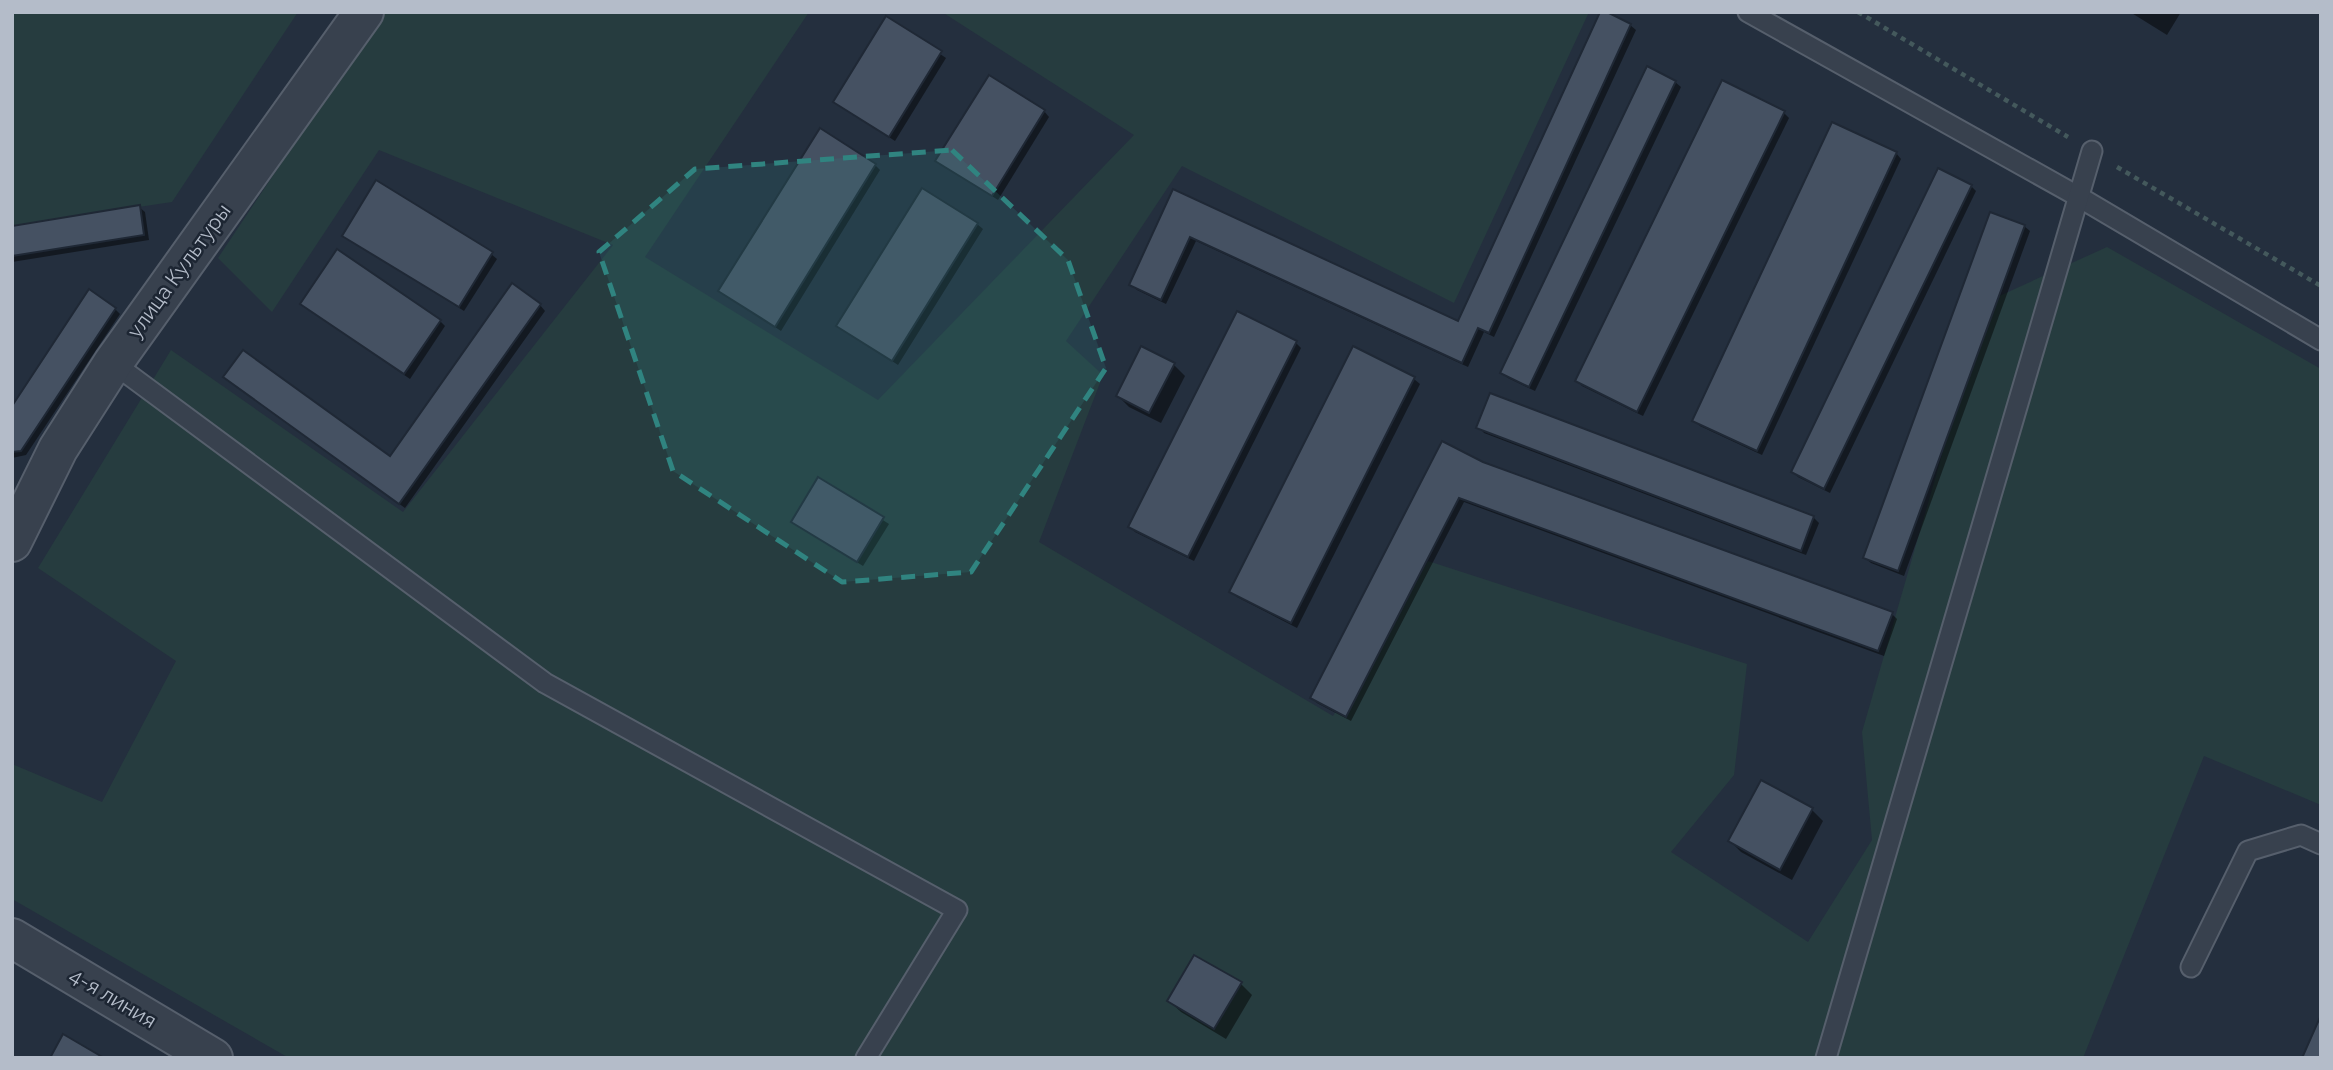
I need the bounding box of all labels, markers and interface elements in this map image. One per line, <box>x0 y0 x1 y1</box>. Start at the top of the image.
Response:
street label: улица Культуры <box>122 199 236 343</box>
street label: 4-я линия <box>65 962 161 1033</box>

